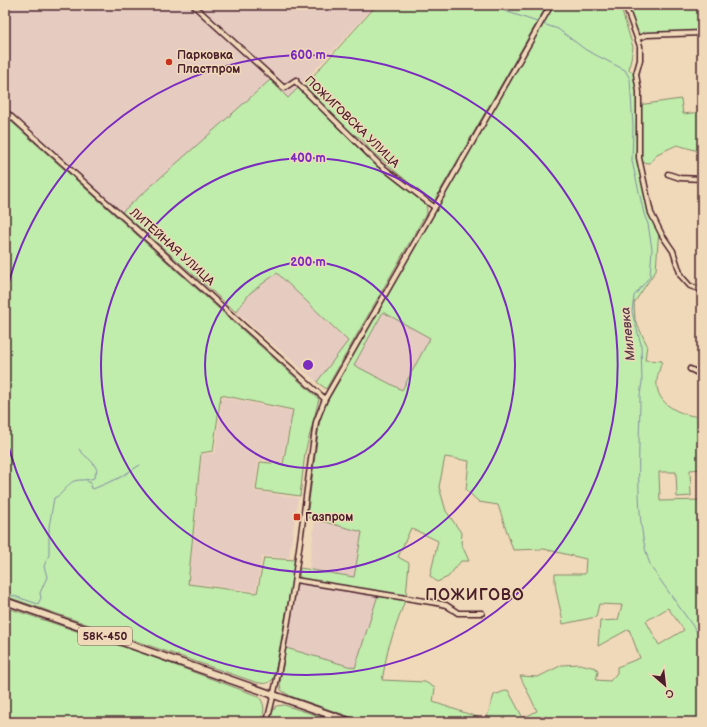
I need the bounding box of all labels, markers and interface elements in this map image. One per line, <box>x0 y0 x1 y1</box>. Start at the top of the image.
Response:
place label: Парковка Пластпром <box>177 48 240 77</box>
text: 600 m <box>290 48 326 63</box>
marker: Парковка Пластпром <box>164 57 174 67</box>
street label: ПОЖИГОВСКА УЛИЦА <box>302 73 403 172</box>
text: 400 m <box>290 151 326 166</box>
street label: ЛИТЕЙНАЯ УЛИЦА <box>126 204 218 289</box>
text: 200 m <box>290 255 326 270</box>
water label: Милевка <box>617 306 639 362</box>
centre of rings <box>301 358 315 372</box>
place label: Газпром <box>305 510 353 525</box>
marker: Газпром <box>292 512 302 522</box>
district label: ПОЖИГОВО <box>425 586 525 605</box>
road number: 58К-450 <box>78 627 132 645</box>
north arrow <box>645 665 685 705</box>
text: С <box>663 686 676 701</box>

